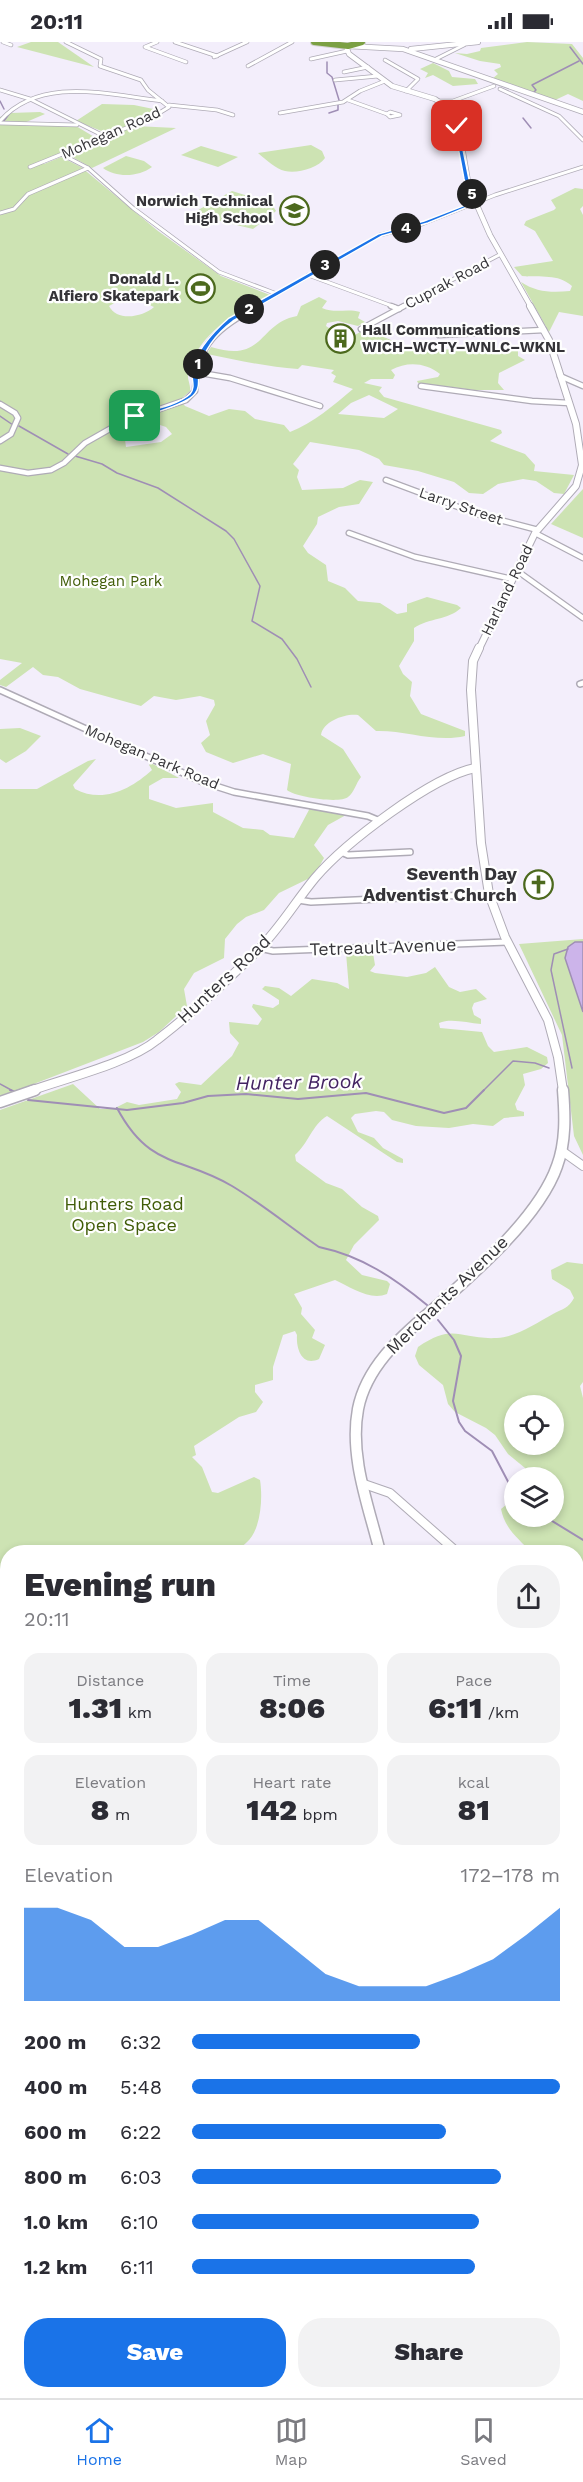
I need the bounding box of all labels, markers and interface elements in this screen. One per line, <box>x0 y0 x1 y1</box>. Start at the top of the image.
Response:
text: 20:11 <box>30 9 83 34</box>
pin <box>431 100 482 151</box>
street label: Mohegan Road <box>58 103 164 163</box>
icon: check <box>440 109 473 142</box>
pin: 5 <box>457 179 487 209</box>
text: 5 <box>467 184 477 203</box>
place label: Norwich Technical High School <box>136 192 273 227</box>
school or university icon: Norwich Technical High School <box>278 194 310 226</box>
pin: 4 <box>391 213 421 243</box>
text: 4 <box>401 218 411 237</box>
pin: 3 <box>310 250 340 280</box>
street label: Cuprak Road <box>402 253 492 313</box>
text: 3 <box>320 255 330 274</box>
place label: Donald L. Alfiero Skatepark <box>49 270 180 305</box>
sports icon: Donald L. Alfiero Skatepark <box>184 272 216 304</box>
pin: 2 <box>234 294 264 324</box>
text: 2 <box>244 299 254 318</box>
place label: Hall Communications WICH–WCTY–WNLC–WKNL <box>362 321 565 356</box>
building icon: Hall Communications WICH–WCTY–WNLC–WKNL <box>325 323 357 355</box>
pin: 1 <box>183 349 213 379</box>
text: 1 <box>195 354 201 373</box>
pin <box>109 390 160 441</box>
icon: arrive <box>118 399 151 432</box>
street label: Larry Street <box>417 483 506 529</box>
street label: Harland Road <box>477 542 537 638</box>
park label: Mohegan Park <box>60 572 163 590</box>
street label: Mohegan Park Road <box>82 721 222 793</box>
place label: Seventh Day Adventist Church <box>363 863 518 905</box>
church icon: Seventh Day Adventist Church <box>522 868 554 900</box>
street label: Hunters Road <box>173 930 275 1027</box>
street label: Tetreault Avenue <box>309 933 457 960</box>
water label: Hunter Brook <box>235 1069 364 1095</box>
park label: Hunters Road Open Space <box>64 1193 184 1235</box>
street label: Merchants Avenue <box>381 1231 512 1358</box>
map controls <box>504 1395 564 1527</box>
button: locate <box>504 1395 564 1455</box>
button: layers <box>504 1467 564 1527</box>
text: Evening run <box>24 1565 216 1604</box>
button: share <box>497 1565 560 1628</box>
text: 20:11 <box>24 1607 70 1631</box>
text: Distance <box>76 1671 144 1690</box>
text: Time <box>273 1671 311 1690</box>
text: Pace <box>455 1671 492 1690</box>
text: 1.31 <box>69 1690 122 1725</box>
text: 8:06 <box>259 1690 325 1725</box>
text: 6:11 <box>428 1690 483 1725</box>
text: km <box>122 1703 152 1722</box>
text: /km <box>483 1703 519 1722</box>
text: Elevation <box>75 1773 146 1792</box>
text: Heart rate <box>252 1773 332 1792</box>
text: kcal <box>458 1773 490 1792</box>
text: 8 <box>91 1792 109 1827</box>
text: 142 <box>246 1792 297 1827</box>
text: 81 <box>458 1792 490 1827</box>
text: m <box>109 1805 130 1824</box>
text: bpm <box>297 1805 338 1824</box>
text: Elevation <box>24 1863 113 1887</box>
text: 172–178 m <box>460 1863 560 1887</box>
text: 200 m <box>24 2030 86 2054</box>
text: 6:32 <box>120 2030 161 2054</box>
text: 400 m <box>24 2075 87 2099</box>
text: 5:48 <box>120 2075 162 2099</box>
text: 600 m <box>24 2120 87 2144</box>
text: 6:22 <box>120 2120 161 2144</box>
text: 800 m <box>24 2165 87 2189</box>
text: 6:03 <box>120 2165 162 2189</box>
text: 1.0 km <box>24 2210 88 2234</box>
text: 6:10 <box>120 2210 158 2234</box>
text: 1.2 km <box>24 2255 87 2279</box>
text: 6:11 <box>120 2255 154 2279</box>
button: Save <box>24 2318 286 2387</box>
button: Share <box>298 2318 560 2387</box>
tab: Home <box>76 2414 122 2469</box>
tab: Map <box>275 2414 308 2469</box>
tab: Saved <box>460 2414 507 2469</box>

